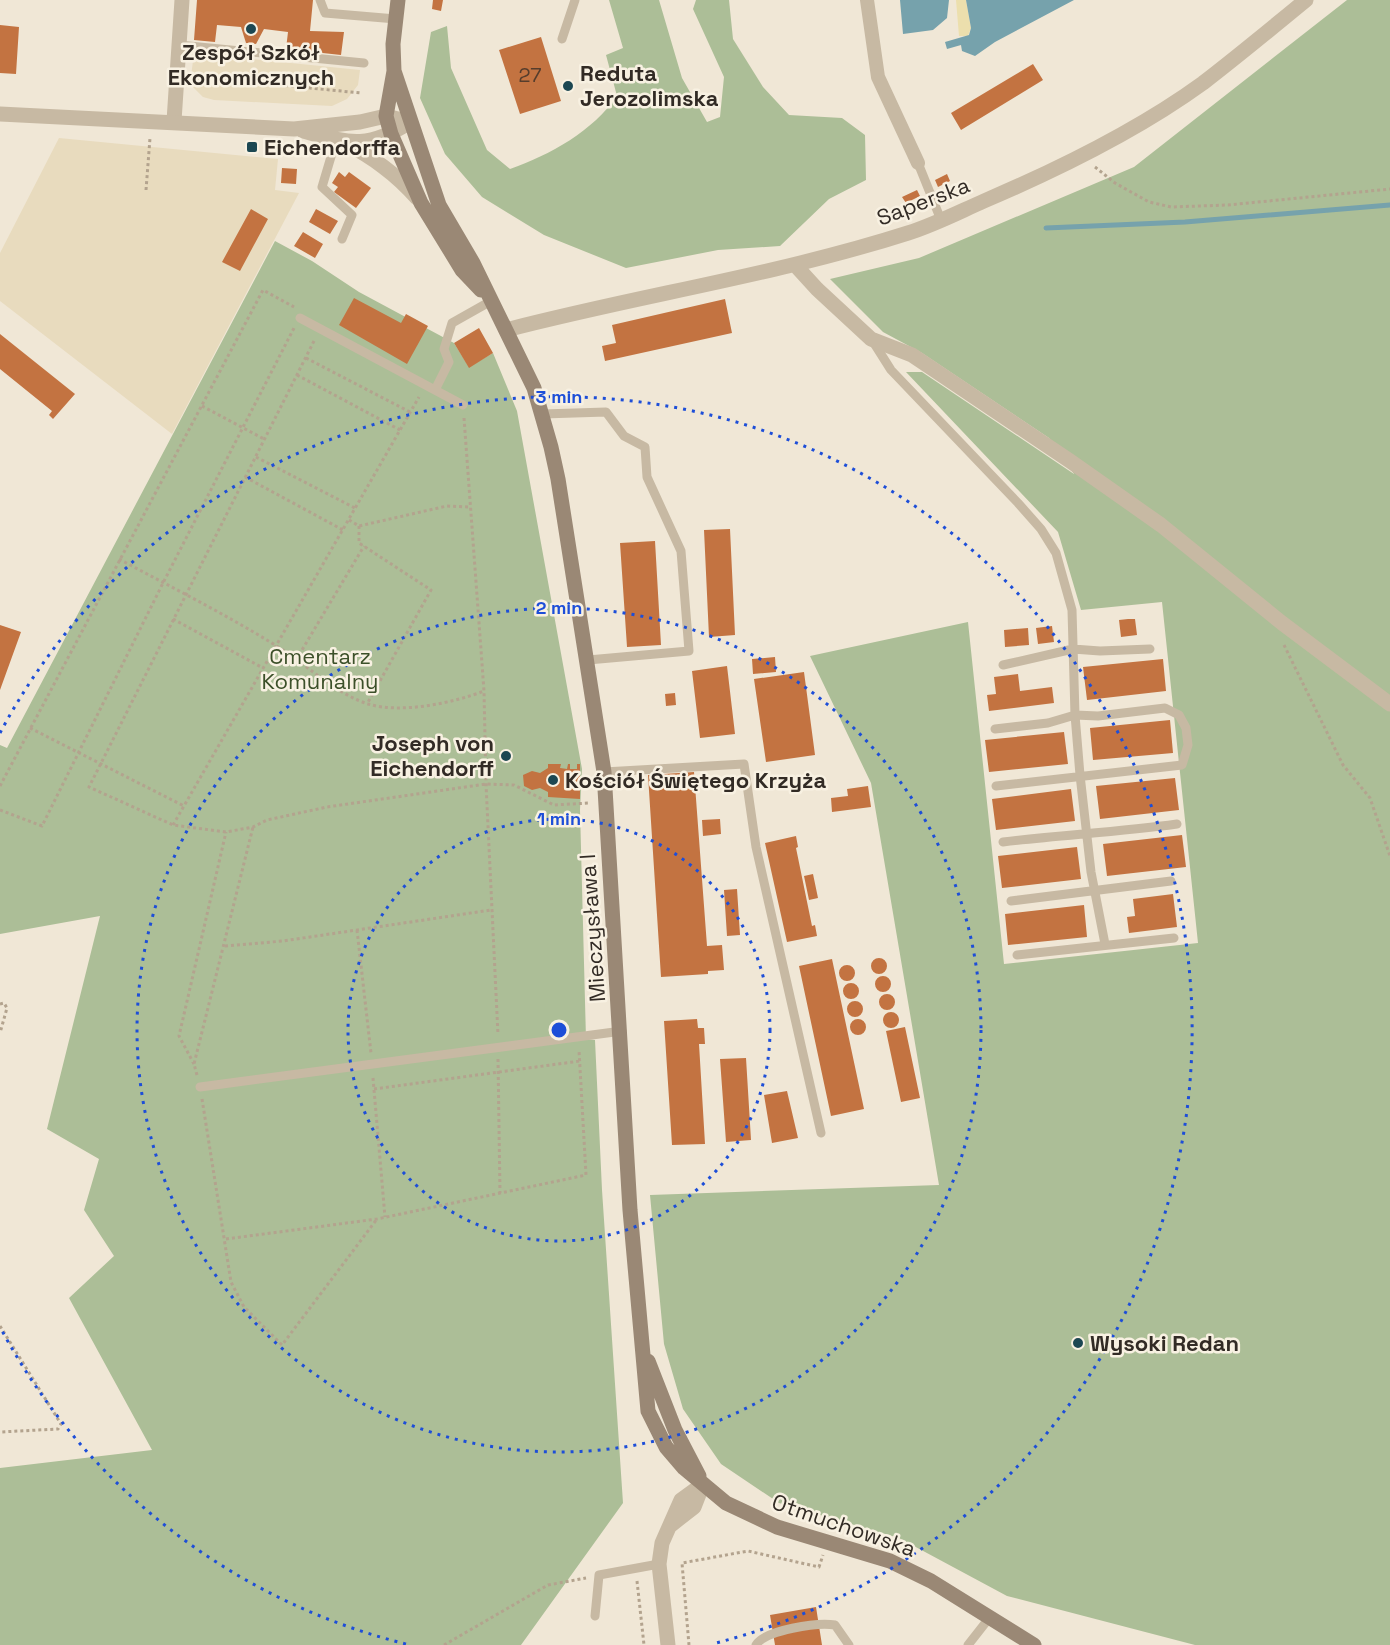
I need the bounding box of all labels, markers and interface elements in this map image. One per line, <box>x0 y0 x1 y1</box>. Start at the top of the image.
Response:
marker: Zespół Szkół Ekonomicznych <box>244 22 258 36</box>
place label: Zespół Szkół Ekonomicznych <box>168 38 334 91</box>
place label: Reduta Jerozolimska <box>580 59 719 112</box>
house number: 27 <box>518 62 542 88</box>
marker: Reduta Jerozolimska <box>561 79 575 93</box>
place label: Eichendorffa <box>264 133 401 161</box>
marker: Eichendorffa <box>245 140 259 154</box>
street label: Saperska <box>873 170 974 231</box>
text: 3 min <box>536 385 582 408</box>
text: 2 min <box>536 596 582 619</box>
park label: Cmentarz Komunalny <box>261 642 379 695</box>
place label: Joseph von Eichendorff <box>370 729 494 782</box>
marker: Joseph von Eichendorff <box>499 749 513 763</box>
place label: Kościół Świętego Krzyża <box>565 766 827 794</box>
marker: Kościół Świętego Krzyża <box>546 773 560 787</box>
text: 1 min <box>537 807 581 830</box>
street label: Mieczysława I <box>573 853 611 1003</box>
centre of rings <box>549 1020 569 1040</box>
place label: Wysoki Redan <box>1090 1329 1239 1357</box>
marker: Wysoki Redan <box>1071 1336 1085 1350</box>
street label: Otmuchowska <box>768 1487 920 1563</box>

